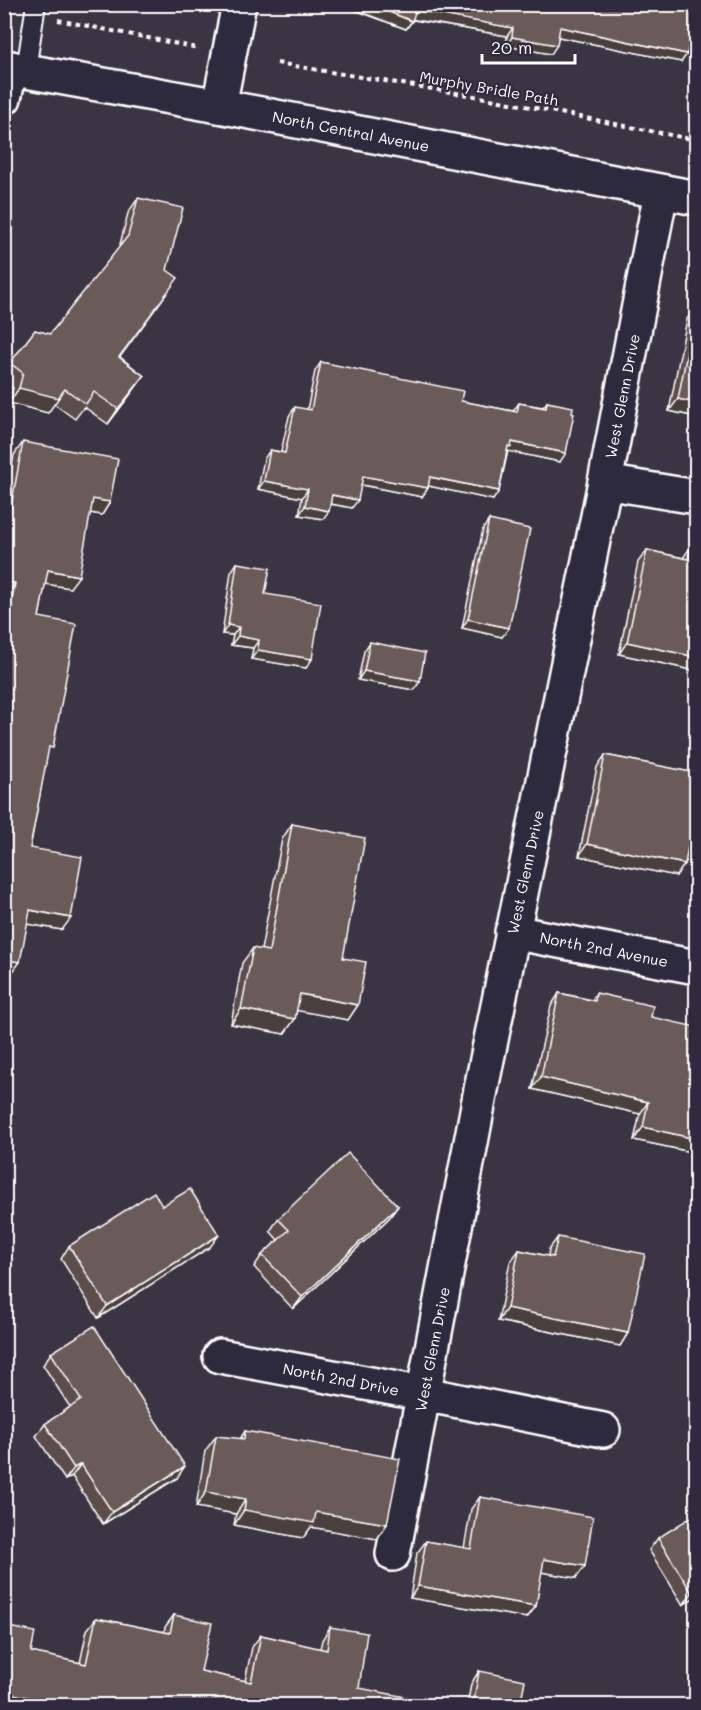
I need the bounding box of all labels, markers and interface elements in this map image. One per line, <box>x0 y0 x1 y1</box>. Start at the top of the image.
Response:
scale bar <box>482 27 575 65</box>
text: 20 m <box>491 35 532 59</box>
street label: Murphy Bridle Path <box>418 66 560 110</box>
street label: North Central Avenue <box>271 106 431 156</box>
street label: West Glenn Drive <box>600 332 644 460</box>
street label: West Glenn Drive <box>502 808 548 936</box>
street label: North 2nd Avenue <box>538 927 670 971</box>
street label: West Glenn Drive <box>410 1285 454 1413</box>
street label: North 2nd Drive <box>281 1358 401 1400</box>

